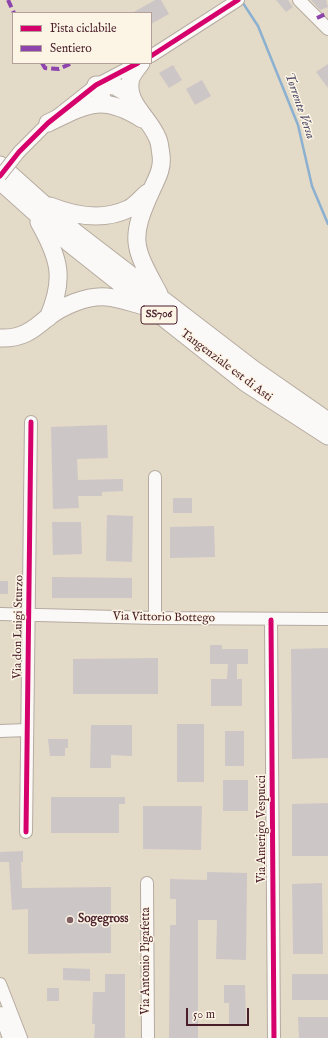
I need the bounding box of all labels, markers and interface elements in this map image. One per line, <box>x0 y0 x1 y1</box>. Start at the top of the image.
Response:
legend <box>12 12 152 64</box>
text: Pista ciclabile <box>50 21 117 36</box>
text: Sentiero <box>50 41 92 56</box>
water label: Torrente Versa <box>280 71 318 141</box>
road number: SS706 <box>141 306 177 324</box>
street label: Tangenziale est di Asti <box>177 327 275 405</box>
street label: Via don Luigi Sturzo <box>11 575 27 679</box>
street label: Via Vittorio Bottego <box>113 610 215 626</box>
street label: Via Amerigo Vespucci <box>256 775 270 883</box>
street label: Via Antonio Pigafetta <box>140 907 154 1015</box>
place label: Sogegross <box>78 913 128 927</box>
marker: Sogegross <box>65 915 75 925</box>
scale bar <box>188 1000 251 1026</box>
text: 50 m <box>193 1007 215 1022</box>

